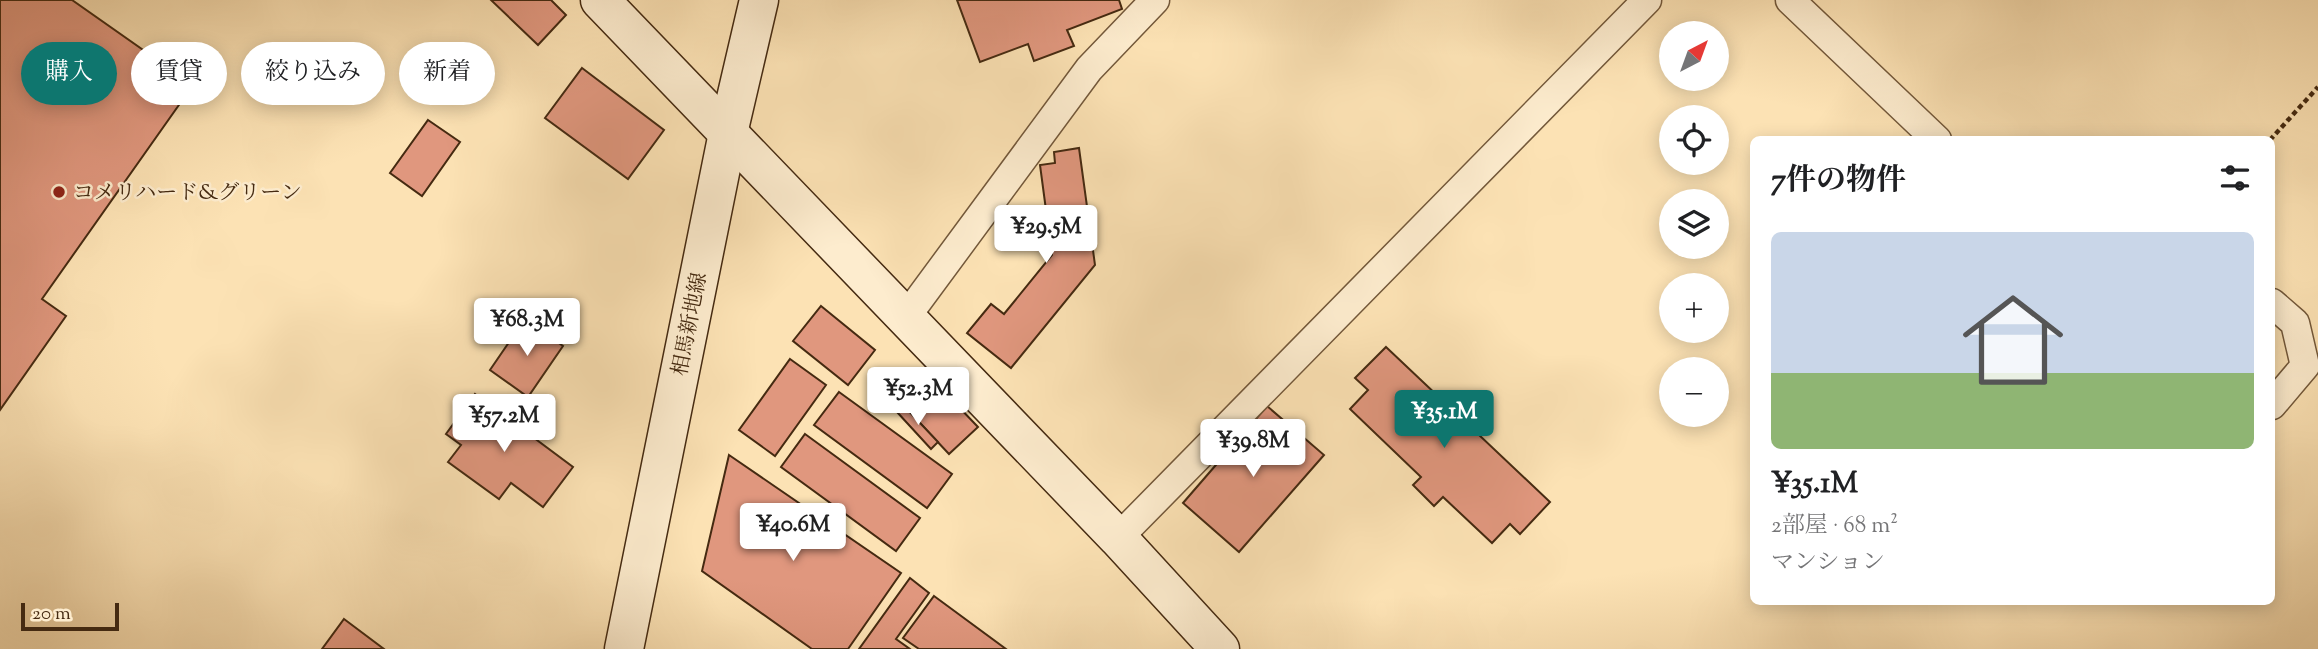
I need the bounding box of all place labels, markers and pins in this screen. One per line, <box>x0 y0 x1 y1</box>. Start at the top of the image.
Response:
place label: コメリハード&グリーン <box>73 179 302 209</box>
marker: コメリハード&グリーン <box>51 184 67 200</box>
pin: ¥29.5M <box>989 205 1103 265</box>
pin: ¥68.3M <box>470 298 584 358</box>
pin: ¥52.3M <box>861 368 975 427</box>
pin: ¥35.1M <box>1387 391 1501 450</box>
pin: ¥57.2M <box>447 394 561 454</box>
pin: ¥39.8M <box>1196 420 1310 479</box>
pin: ¥40.6M <box>736 504 850 563</box>

